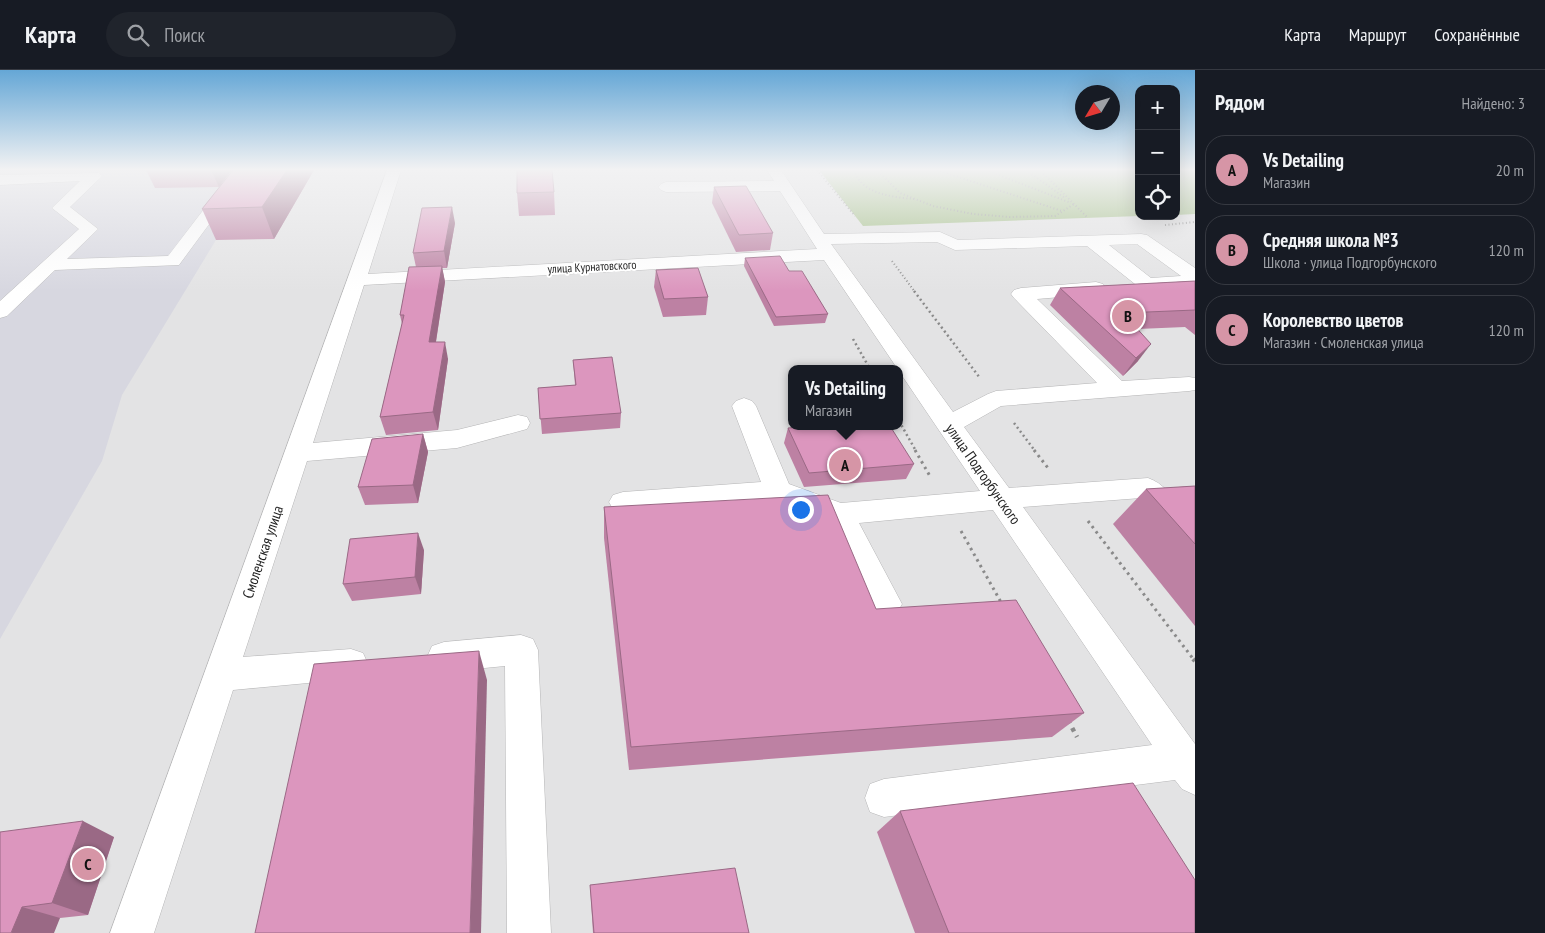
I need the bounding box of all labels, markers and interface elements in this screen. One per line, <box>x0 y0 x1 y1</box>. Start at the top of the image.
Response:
search box <box>106 12 456 57</box>
text: Карта <box>25 19 76 50</box>
icon: search <box>124 21 152 49</box>
text: Поиск <box>164 23 205 47</box>
text: Карта <box>1284 23 1321 46</box>
text: Маршрут <box>1349 23 1406 46</box>
text: Сохранённые <box>1434 23 1520 46</box>
north arrow <box>1075 85 1120 130</box>
map controls <box>1135 85 1180 220</box>
button: + <box>1135 85 1180 130</box>
text: Рядом <box>1215 89 1265 116</box>
text: Найдено: 3 <box>1462 93 1525 113</box>
button: − <box>1135 130 1180 175</box>
text: Vs Detailing <box>1263 148 1344 172</box>
text: A <box>1228 160 1236 180</box>
text: 20 m <box>1496 160 1524 180</box>
text: Магазин <box>1263 172 1310 192</box>
button: locate <box>1135 175 1180 220</box>
text: Средняя школа №3 <box>1263 228 1399 252</box>
text: B <box>1228 240 1236 260</box>
text: 120 m <box>1489 240 1524 260</box>
text: Школа · улица Подгорбунского <box>1263 252 1437 272</box>
street label: улица Курнатовского <box>547 257 637 276</box>
pin: B <box>1112 297 1144 335</box>
text: Королевство цветов <box>1263 308 1403 332</box>
text: C <box>1228 320 1236 340</box>
text: 120 m <box>1489 320 1524 340</box>
text: Магазин · Смоленская улица <box>1263 332 1424 352</box>
popup <box>788 365 903 430</box>
text: Vs Detailing <box>805 376 886 400</box>
text: Магазин <box>805 400 852 420</box>
street label: улица Подгорбунского <box>942 420 1025 528</box>
pin: A <box>829 446 861 484</box>
your location <box>788 497 814 523</box>
street label: Смоленская улица <box>238 503 287 601</box>
pin: C <box>72 845 104 883</box>

